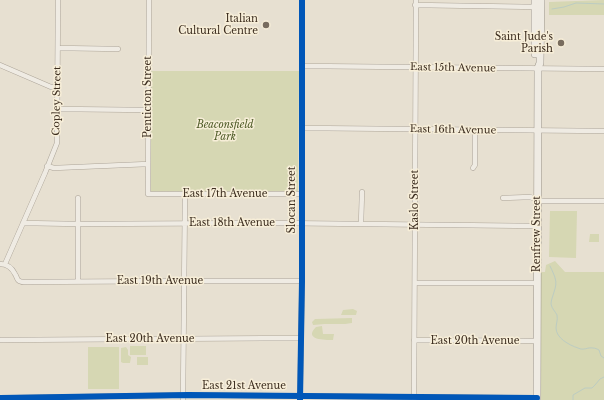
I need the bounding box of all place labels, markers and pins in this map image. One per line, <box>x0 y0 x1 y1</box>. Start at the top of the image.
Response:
place label: Italian Cultural Centre <box>178 13 258 36</box>
marker: Italian Cultural Centre <box>261 20 271 30</box>
place label: Saint Jude's Parish <box>495 31 553 54</box>
marker: Saint Jude's Parish <box>556 38 566 48</box>

